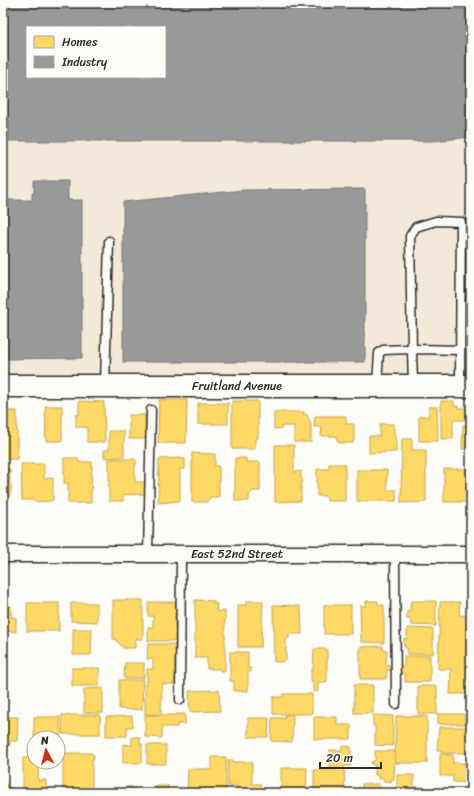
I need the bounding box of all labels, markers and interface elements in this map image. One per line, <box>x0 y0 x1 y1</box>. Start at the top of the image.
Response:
legend <box>26 26 166 78</box>
text: Homes <box>62 31 98 53</box>
text: Industry <box>61 51 108 73</box>
street label: Fruitland Avenue <box>192 375 282 397</box>
street label: East 52nd Street <box>191 543 283 565</box>
north arrow <box>26 730 66 770</box>
text: N <box>39 731 50 751</box>
scale bar <box>320 744 381 770</box>
text: 20 m <box>326 747 353 769</box>

